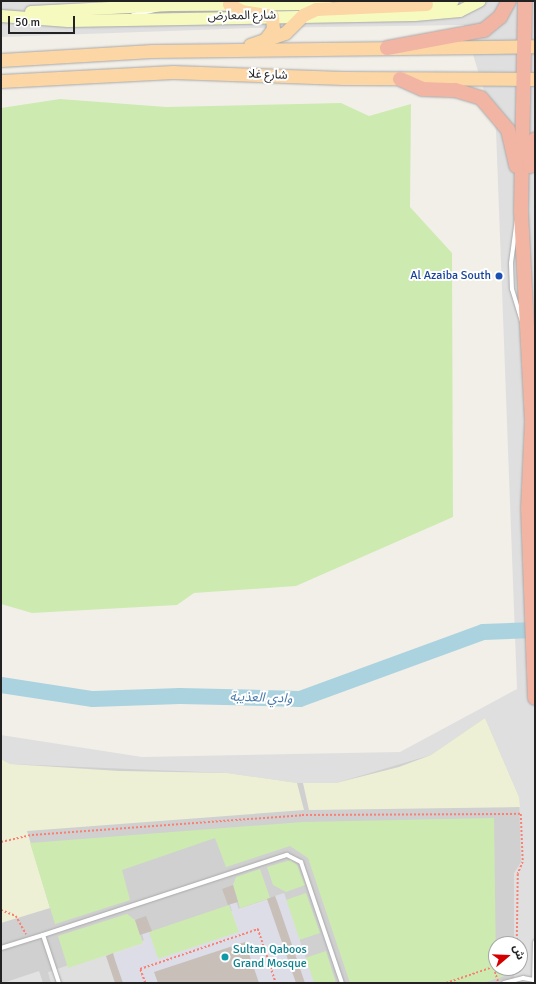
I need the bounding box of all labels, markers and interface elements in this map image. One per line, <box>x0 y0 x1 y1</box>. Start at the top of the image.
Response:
scale bar <box>10 8 77 34</box>
street label: شارع المعارض <box>208 8 276 24</box>
text: 50 m <box>15 15 40 30</box>
street label: شارع غلا <box>248 67 288 83</box>
place label: Al Azaiba South <box>410 269 491 283</box>
marker: Al Azaiba South <box>494 271 504 281</box>
water label: وادي العذيبة <box>229 689 293 707</box>
north arrow <box>488 936 528 976</box>
place label: Sultan Qaboos Grand Mosque <box>233 943 307 971</box>
text: ش <box>510 943 527 961</box>
marker: Sultan Qaboos Grand Mosque <box>220 952 230 962</box>

